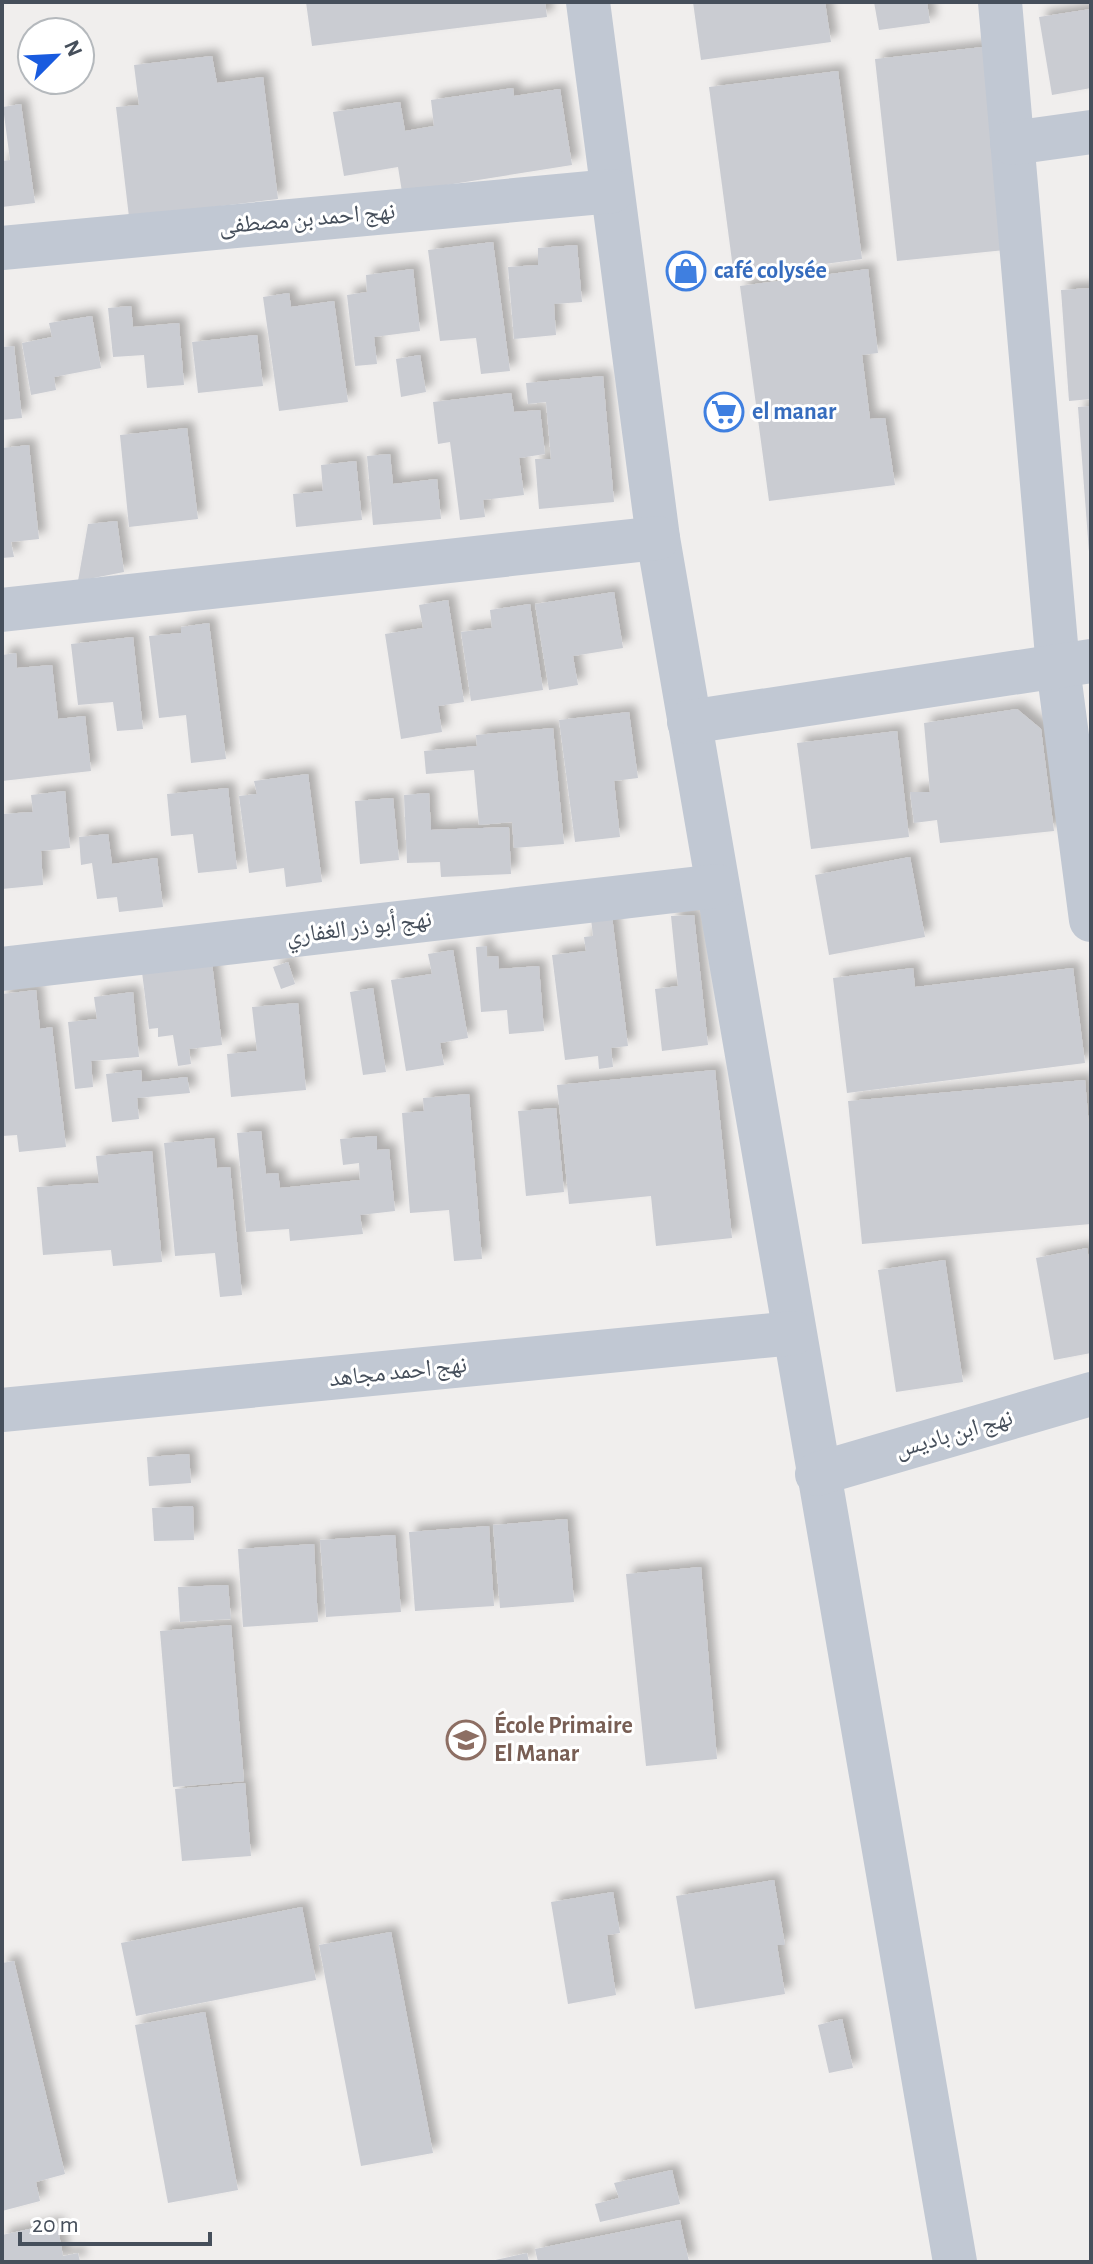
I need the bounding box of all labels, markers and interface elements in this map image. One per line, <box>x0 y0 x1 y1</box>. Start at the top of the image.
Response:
north arrow <box>16 16 96 96</box>
text: N <box>60 37 87 60</box>
street label: نهج احمد بن مصطفى <box>218 199 396 241</box>
shop icon: café colysée <box>665 250 707 292</box>
place label: café colysée <box>714 259 827 283</box>
supermarket icon: el manar <box>703 391 745 433</box>
place label: el manar <box>752 400 837 424</box>
street label: نهج أبو ذر الغفاري <box>284 905 434 955</box>
street label: نهج احمد مجاهد <box>328 1353 468 1393</box>
street label: نهج ابن باديس <box>892 1406 1016 1464</box>
place label: École Primaire El Manar <box>494 1710 633 1766</box>
school or university icon: École Primaire El Manar <box>445 1719 487 1761</box>
scale bar <box>20 2196 210 2246</box>
text: 20 m <box>32 2213 79 2237</box>

